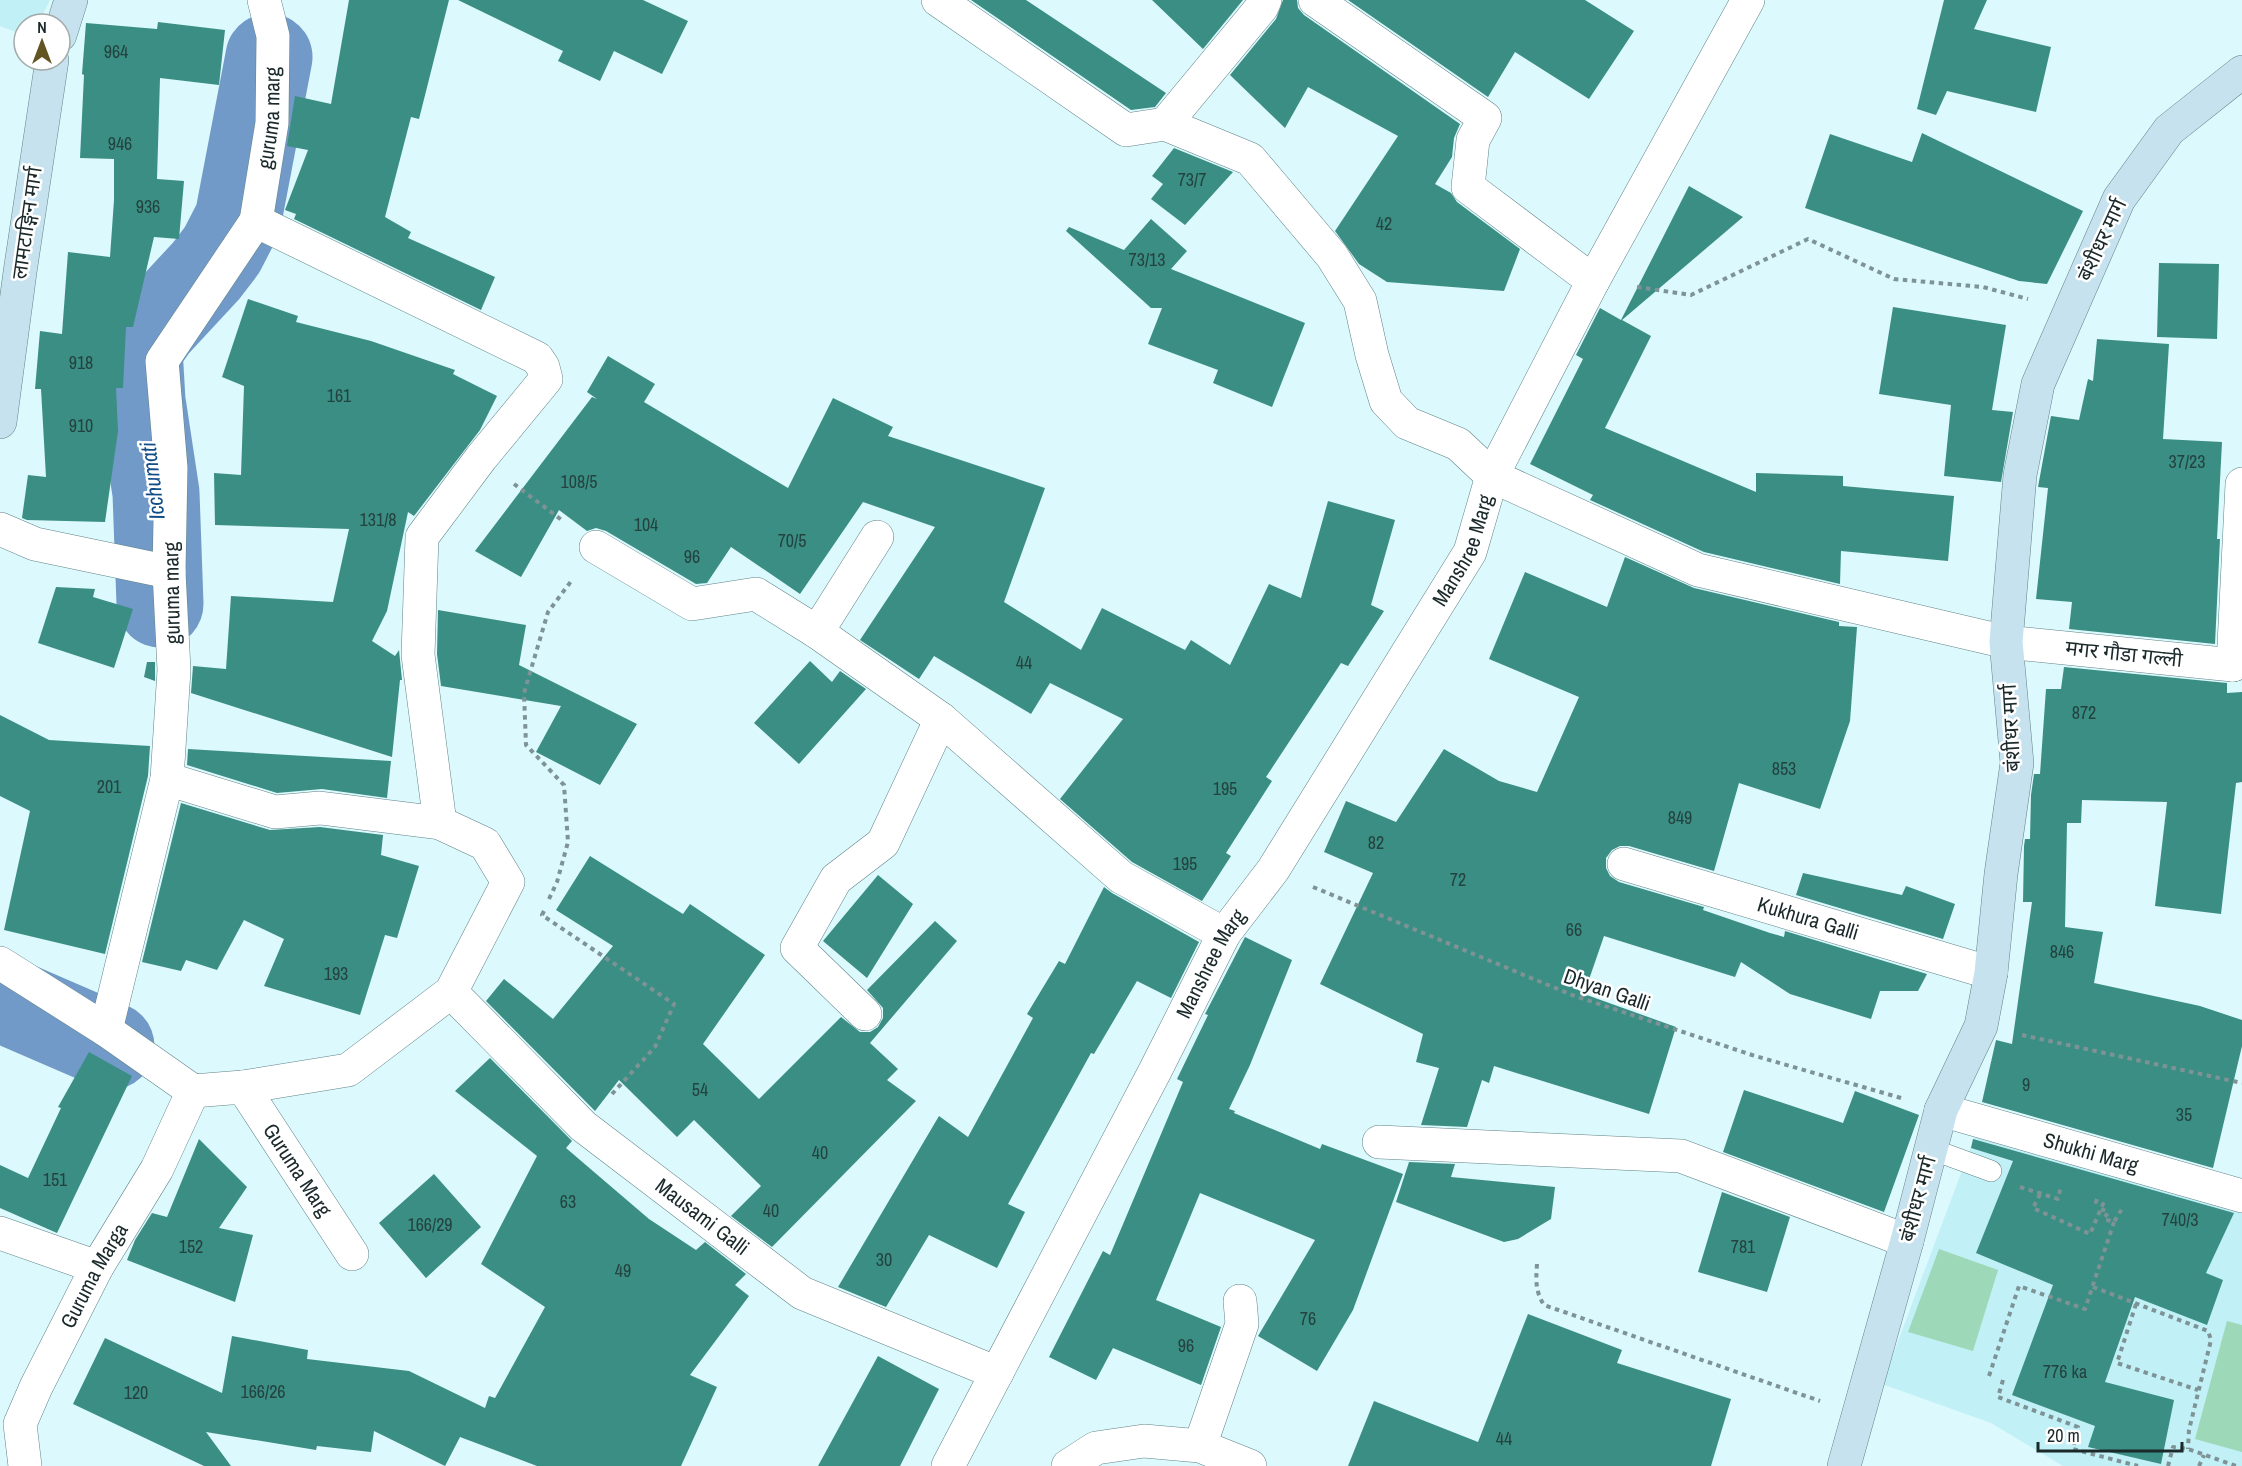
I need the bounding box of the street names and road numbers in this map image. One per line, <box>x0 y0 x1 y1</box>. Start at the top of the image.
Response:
street label: guruma marg <box>250 66 287 171</box>
street label: लामटाङ्गिन मार्ग <box>4 164 49 281</box>
street label: बंशीधर मार्ग <box>2070 193 2134 286</box>
street label: Manshree Marg <box>1425 490 1500 612</box>
street label: guruma marg <box>156 541 187 644</box>
street label: मगर गौडा गल्ली <box>2064 633 2185 674</box>
street label: बंशीधर मार्ग <box>1994 682 2027 773</box>
street label: Kukhura Galli <box>1754 889 1862 947</box>
street label: Manshree Marg <box>1169 902 1252 1023</box>
street label: Dhyan Galli <box>1560 961 1654 1018</box>
street label: Guruma Marg <box>256 1117 339 1223</box>
street label: Shukhi Marg <box>2040 1125 2142 1180</box>
street label: बंशीधर मार्ग <box>1892 1152 1943 1245</box>
street label: Mausami Galli <box>650 1171 755 1262</box>
street label: Guruma Marga <box>53 1217 135 1333</box>

